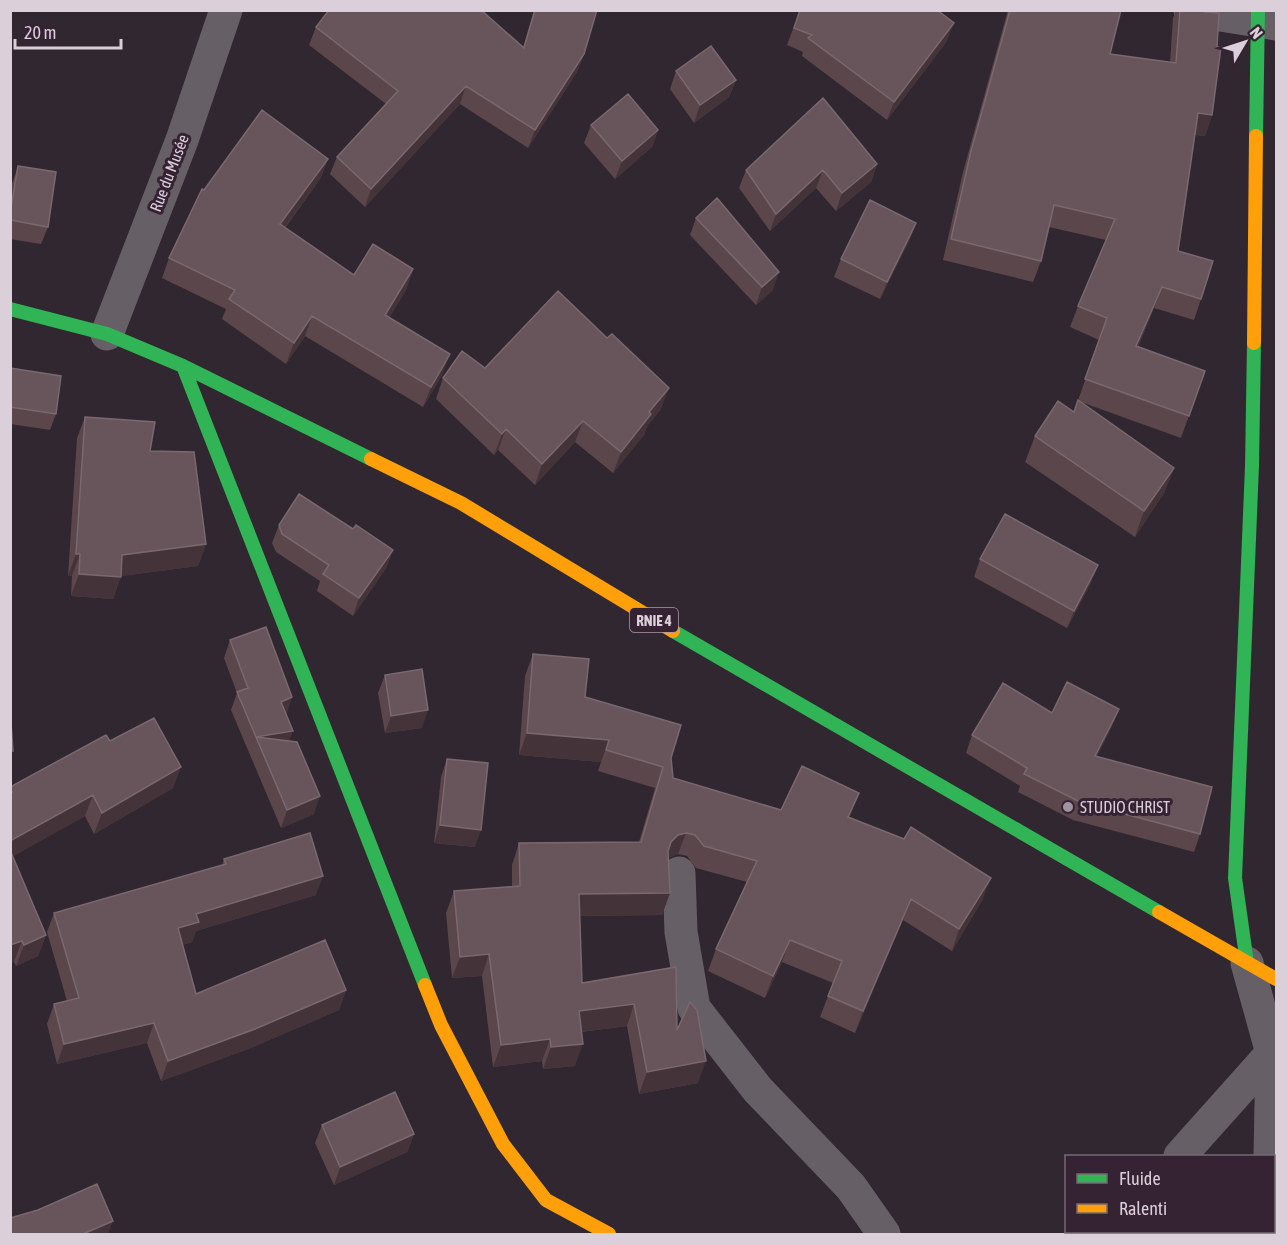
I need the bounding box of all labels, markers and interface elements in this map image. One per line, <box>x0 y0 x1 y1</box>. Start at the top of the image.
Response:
scale bar <box>15 12 122 50</box>
north arrow <box>1215 12 1275 72</box>
text: 20 m <box>24 22 56 43</box>
text: N <box>1247 23 1267 42</box>
street label: Rue du Musée <box>146 132 192 214</box>
road number: RNIE 4 <box>630 608 678 632</box>
place label: STUDIO CHRIST <box>1080 798 1170 816</box>
marker: STUDIO CHRIST <box>1061 800 1075 814</box>
legend <box>1065 1155 1275 1233</box>
text: Fluide <box>1119 1168 1161 1189</box>
text: Ralenti <box>1119 1198 1167 1219</box>

